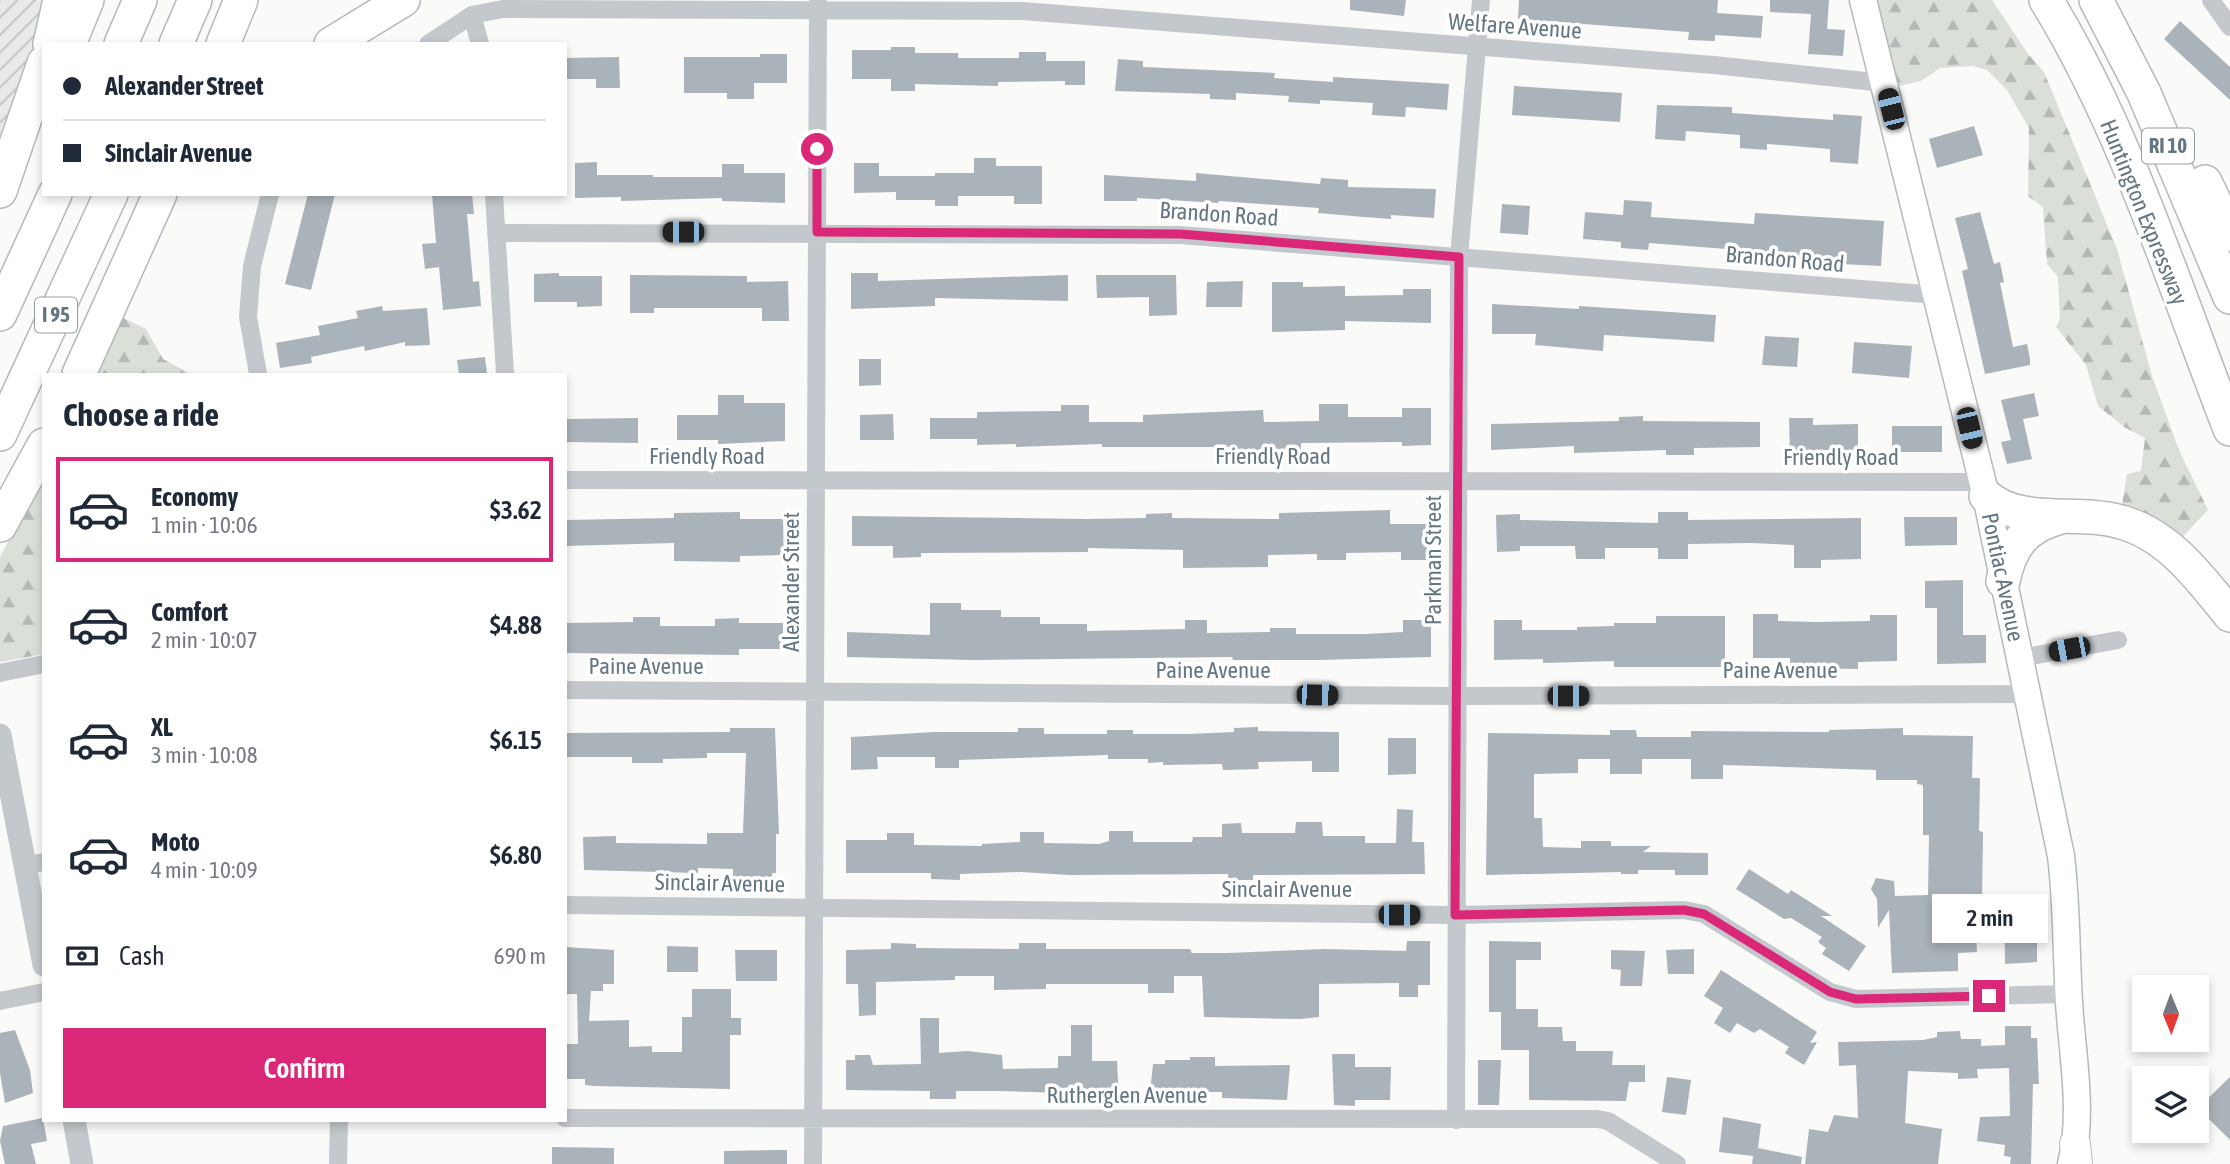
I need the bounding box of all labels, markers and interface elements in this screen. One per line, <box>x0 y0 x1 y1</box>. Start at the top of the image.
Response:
street label: Welfare Avenue <box>1447 8 1583 44</box>
text: Alexander Street <box>105 71 264 101</box>
car <box>1876 86 1907 132</box>
street label: Huntington Expressway <box>2095 116 2193 308</box>
road number: RI 10 <box>2142 128 2194 164</box>
route start <box>801 133 833 165</box>
text: Sinclair Avenue <box>105 138 252 168</box>
street label: Brandon Road <box>1159 197 1279 231</box>
car <box>663 222 705 243</box>
street label: Brandon Road <box>1725 241 1845 277</box>
road number: I 95 <box>35 298 77 332</box>
text: Choose a ride <box>63 396 219 433</box>
car <box>1955 405 1984 451</box>
street label: Friendly Road <box>649 443 765 469</box>
street label: Friendly Road <box>1215 443 1331 469</box>
street label: Friendly Road <box>1783 444 1899 470</box>
icon: car <box>67 478 130 541</box>
text: Economy <box>151 482 238 512</box>
text: $3.62 <box>490 495 542 525</box>
street label: Parkman Street <box>1420 495 1446 625</box>
street label: Pontiac Avenue <box>1977 510 2029 644</box>
text: 1 min · 10:06 <box>151 512 257 538</box>
street label: Alexander Street <box>778 512 804 652</box>
icon: car <box>67 593 130 656</box>
text: Comfort <box>151 597 228 627</box>
text: $4.88 <box>490 610 542 640</box>
text: 2 min · 10:07 <box>151 627 257 653</box>
car <box>2047 635 2092 663</box>
street label: Paine Avenue <box>588 653 704 679</box>
street label: Paine Avenue <box>1155 657 1271 683</box>
street label: Paine Avenue <box>1722 657 1838 683</box>
car <box>1296 684 1339 706</box>
car <box>1548 686 1590 707</box>
icon: car <box>67 708 130 771</box>
text: XL <box>151 712 173 742</box>
text: $6.15 <box>490 725 542 755</box>
text: 3 min · 10:08 <box>151 742 257 768</box>
icon: car <box>67 823 130 886</box>
text: Moto <box>151 827 200 857</box>
text: $6.80 <box>490 840 542 870</box>
text: 4 min · 10:09 <box>151 857 257 883</box>
street label: Sinclair Avenue <box>655 869 785 897</box>
street label: Sinclair Avenue <box>1222 876 1352 902</box>
callout: 2 min <box>1931 894 2047 944</box>
car <box>1379 905 1421 926</box>
text: 2 min <box>1967 905 2013 931</box>
icon: cash <box>63 937 101 975</box>
text: Cash <box>119 941 165 971</box>
text: 690 m <box>494 943 546 969</box>
north arrow <box>2132 975 2208 1052</box>
map controls <box>2132 975 2209 1143</box>
route end <box>1973 980 2005 1012</box>
button: Confirm <box>63 1028 546 1108</box>
button: layers <box>2132 1066 2209 1143</box>
street label: Rutherglen Avenue <box>1046 1082 1208 1108</box>

